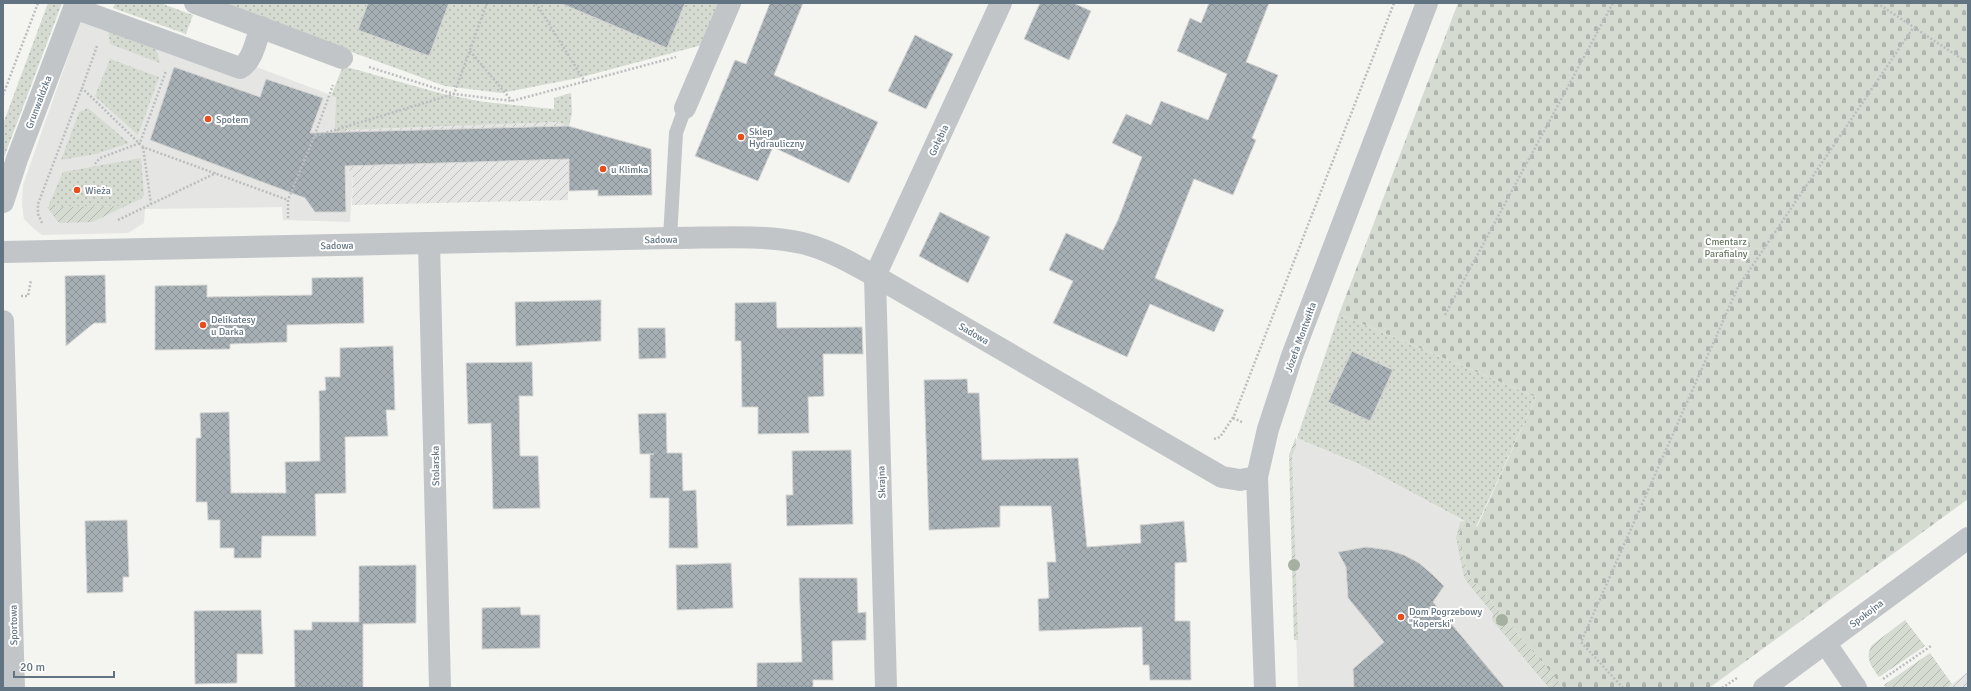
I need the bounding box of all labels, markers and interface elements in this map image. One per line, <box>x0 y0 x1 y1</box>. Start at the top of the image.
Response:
street label: Grunwaldzka <box>23 74 55 131</box>
marker: Społem <box>203 114 213 124</box>
place label: Społem <box>216 114 248 126</box>
street label: Gołębia <box>926 123 951 158</box>
place label: Sklep Hydrauliczny <box>749 126 805 150</box>
marker: Sklep Hydrauliczny <box>736 132 746 142</box>
marker: u Klimka <box>598 164 608 174</box>
place label: u Klimka <box>611 164 648 176</box>
marker: Wieża <box>72 185 82 195</box>
place label: Wieża <box>85 185 111 197</box>
street label: Sadowa <box>644 234 678 246</box>
park label: Cmentarz Parafialny <box>1705 236 1748 260</box>
street label: Sadowa <box>320 240 354 252</box>
street label: Józefa Montwiłła <box>1283 301 1319 374</box>
place label: Delikatesy u Darka <box>211 314 256 338</box>
marker: Delikatesy u Darka <box>198 320 208 330</box>
street label: Sadowa <box>956 320 991 347</box>
street label: Stolarska <box>430 446 442 486</box>
street label: Skrajna <box>875 465 889 498</box>
street label: Spokojna <box>1847 597 1886 630</box>
street label: Sportowa <box>8 605 20 645</box>
place label: Dom Pogrzebowy "Koperski" <box>1409 606 1482 630</box>
marker: Dom Pogrzebowy "Koperski" <box>1396 612 1406 622</box>
scale bar <box>14 653 114 679</box>
text: 20 m <box>20 660 45 675</box>

